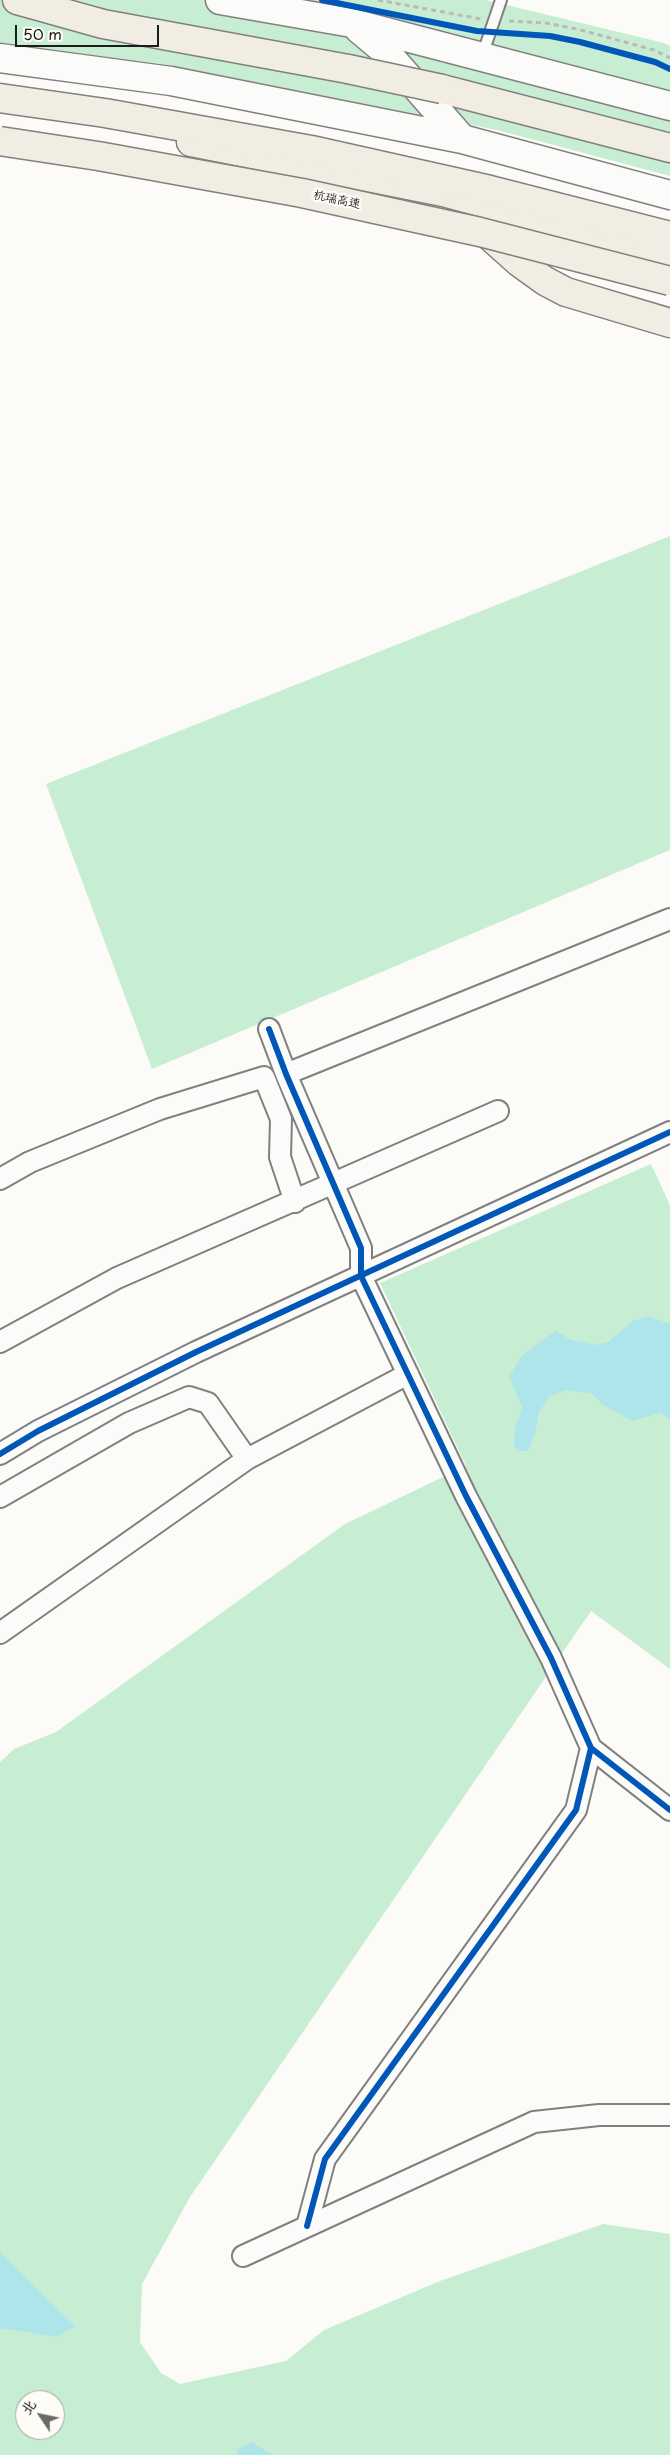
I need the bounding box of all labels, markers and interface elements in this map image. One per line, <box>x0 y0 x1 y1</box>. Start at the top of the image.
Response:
scale bar <box>18 15 161 47</box>
text: 50 m <box>23 22 62 45</box>
street label: 杭瑞高速 <box>312 188 362 212</box>
north arrow <box>15 2390 65 2440</box>
text: 北 <box>15 2395 41 2419</box>

